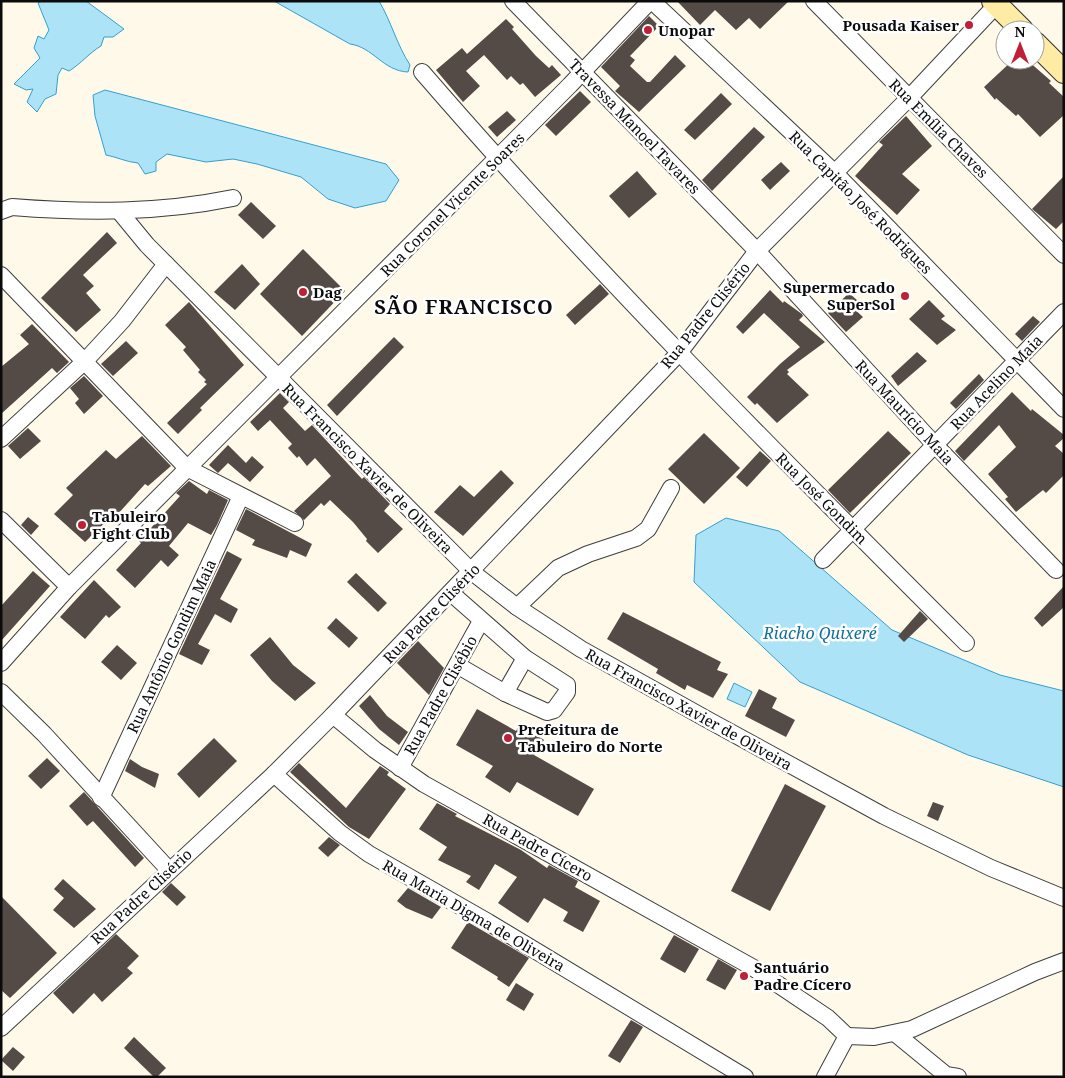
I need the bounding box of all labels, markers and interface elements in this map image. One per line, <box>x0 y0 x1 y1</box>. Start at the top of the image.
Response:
place label: Pousada Kaiser <box>842 15 959 35</box>
marker: Pousada Kaiser <box>963 19 975 31</box>
place label: Unopar <box>658 20 715 40</box>
north arrow <box>995 20 1045 70</box>
text: N <box>1014 22 1026 41</box>
marker: Unopar <box>642 24 654 36</box>
street label: Travessa Manoel Tavares <box>565 54 705 198</box>
street label: Rua Emília Chaves <box>885 74 993 182</box>
street label: Rua Capitão José Rodrigues <box>785 126 937 278</box>
street label: Rua Coronel Vicente Soares <box>376 128 528 280</box>
street label: Rua Padre Clisério <box>656 258 754 372</box>
place label: Supermercado SuperSol <box>783 277 896 314</box>
place label: Dag <box>313 282 343 302</box>
marker: Dag <box>297 286 309 298</box>
marker: Supermercado SuperSol <box>899 290 911 302</box>
district label: SÃO FRANCISCO <box>374 293 554 320</box>
street label: Rua Acelino Maia <box>945 330 1047 434</box>
street label: Rua Maurício Maia <box>851 355 959 469</box>
street label: Rua Francisco Xavier de Oliveira <box>278 378 458 558</box>
street label: Rua José Gondim <box>772 448 872 548</box>
place label: Tabuleiro Fight Club <box>92 506 170 543</box>
marker: Tabuleiro Fight Club <box>76 519 88 531</box>
street label: Rua Antônio Gondim Maia <box>122 556 220 736</box>
street label: Rua Padre Clisério <box>378 559 484 667</box>
water label: Riacho Quixeré <box>762 622 878 644</box>
street label: Rua Padre Clisébio <box>399 632 481 758</box>
street label: Rua Francisco Xavier de Oliveira <box>582 644 796 774</box>
place label: Prefeitura de Tabuleiro do Norte <box>518 719 663 756</box>
marker: Prefeitura de Tabuleiro do Norte <box>502 732 514 744</box>
street label: Rua Padre Cícero <box>480 809 596 885</box>
street label: Rua Padre Clisério <box>86 844 196 948</box>
street label: Rua Maria Digma de Oliveira <box>379 855 569 975</box>
place label: Santuário Padre Cícero <box>754 957 852 994</box>
marker: Santuário Padre Cícero <box>738 970 750 982</box>

